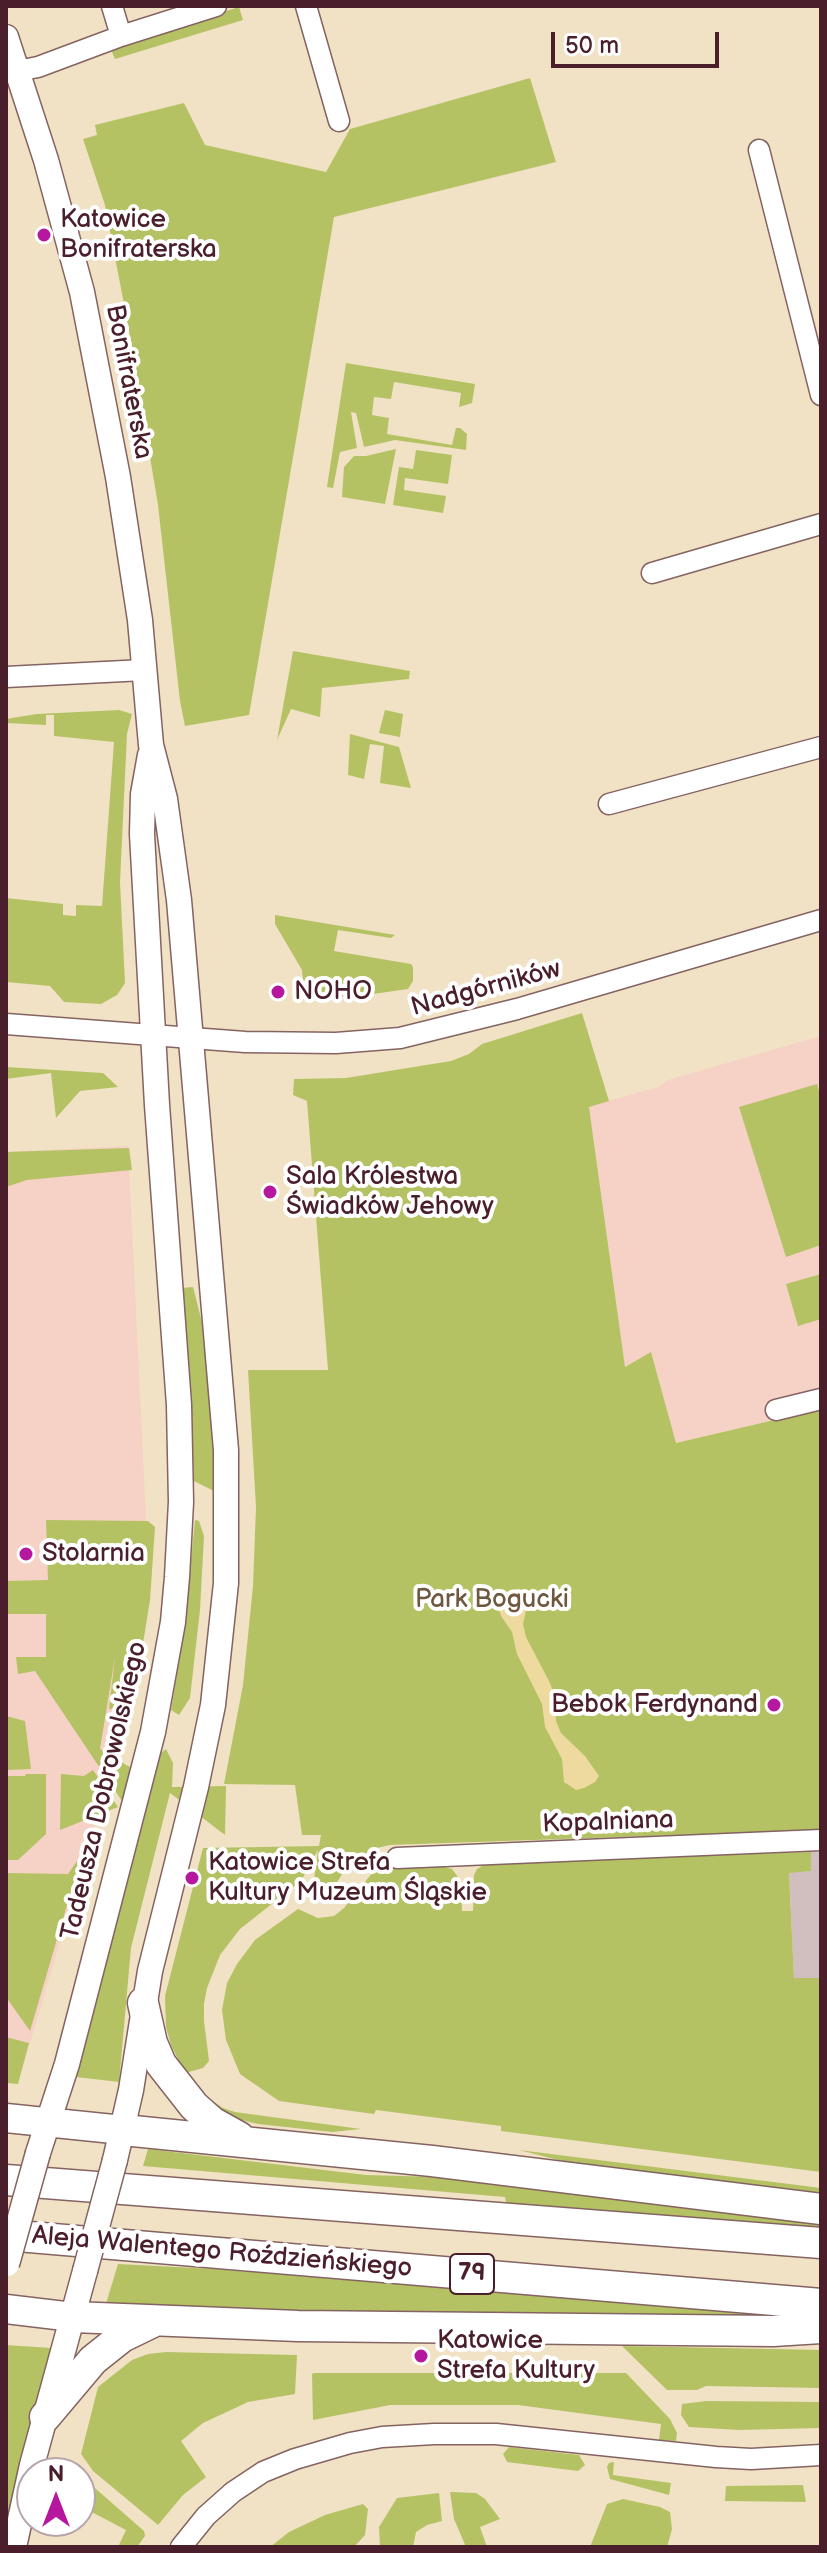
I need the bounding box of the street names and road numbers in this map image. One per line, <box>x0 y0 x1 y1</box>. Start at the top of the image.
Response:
street label: Bonifraterska <box>98 302 158 462</box>
street label: Nadgórników <box>408 954 564 1024</box>
street label: Tadeusza Dobrowolskiego <box>55 1639 155 1943</box>
street label: Kopalniana <box>542 1805 674 1841</box>
street label: Aleja Walentego Roździeńskiego <box>31 2221 413 2285</box>
road number: 79 <box>450 2254 494 2294</box>

